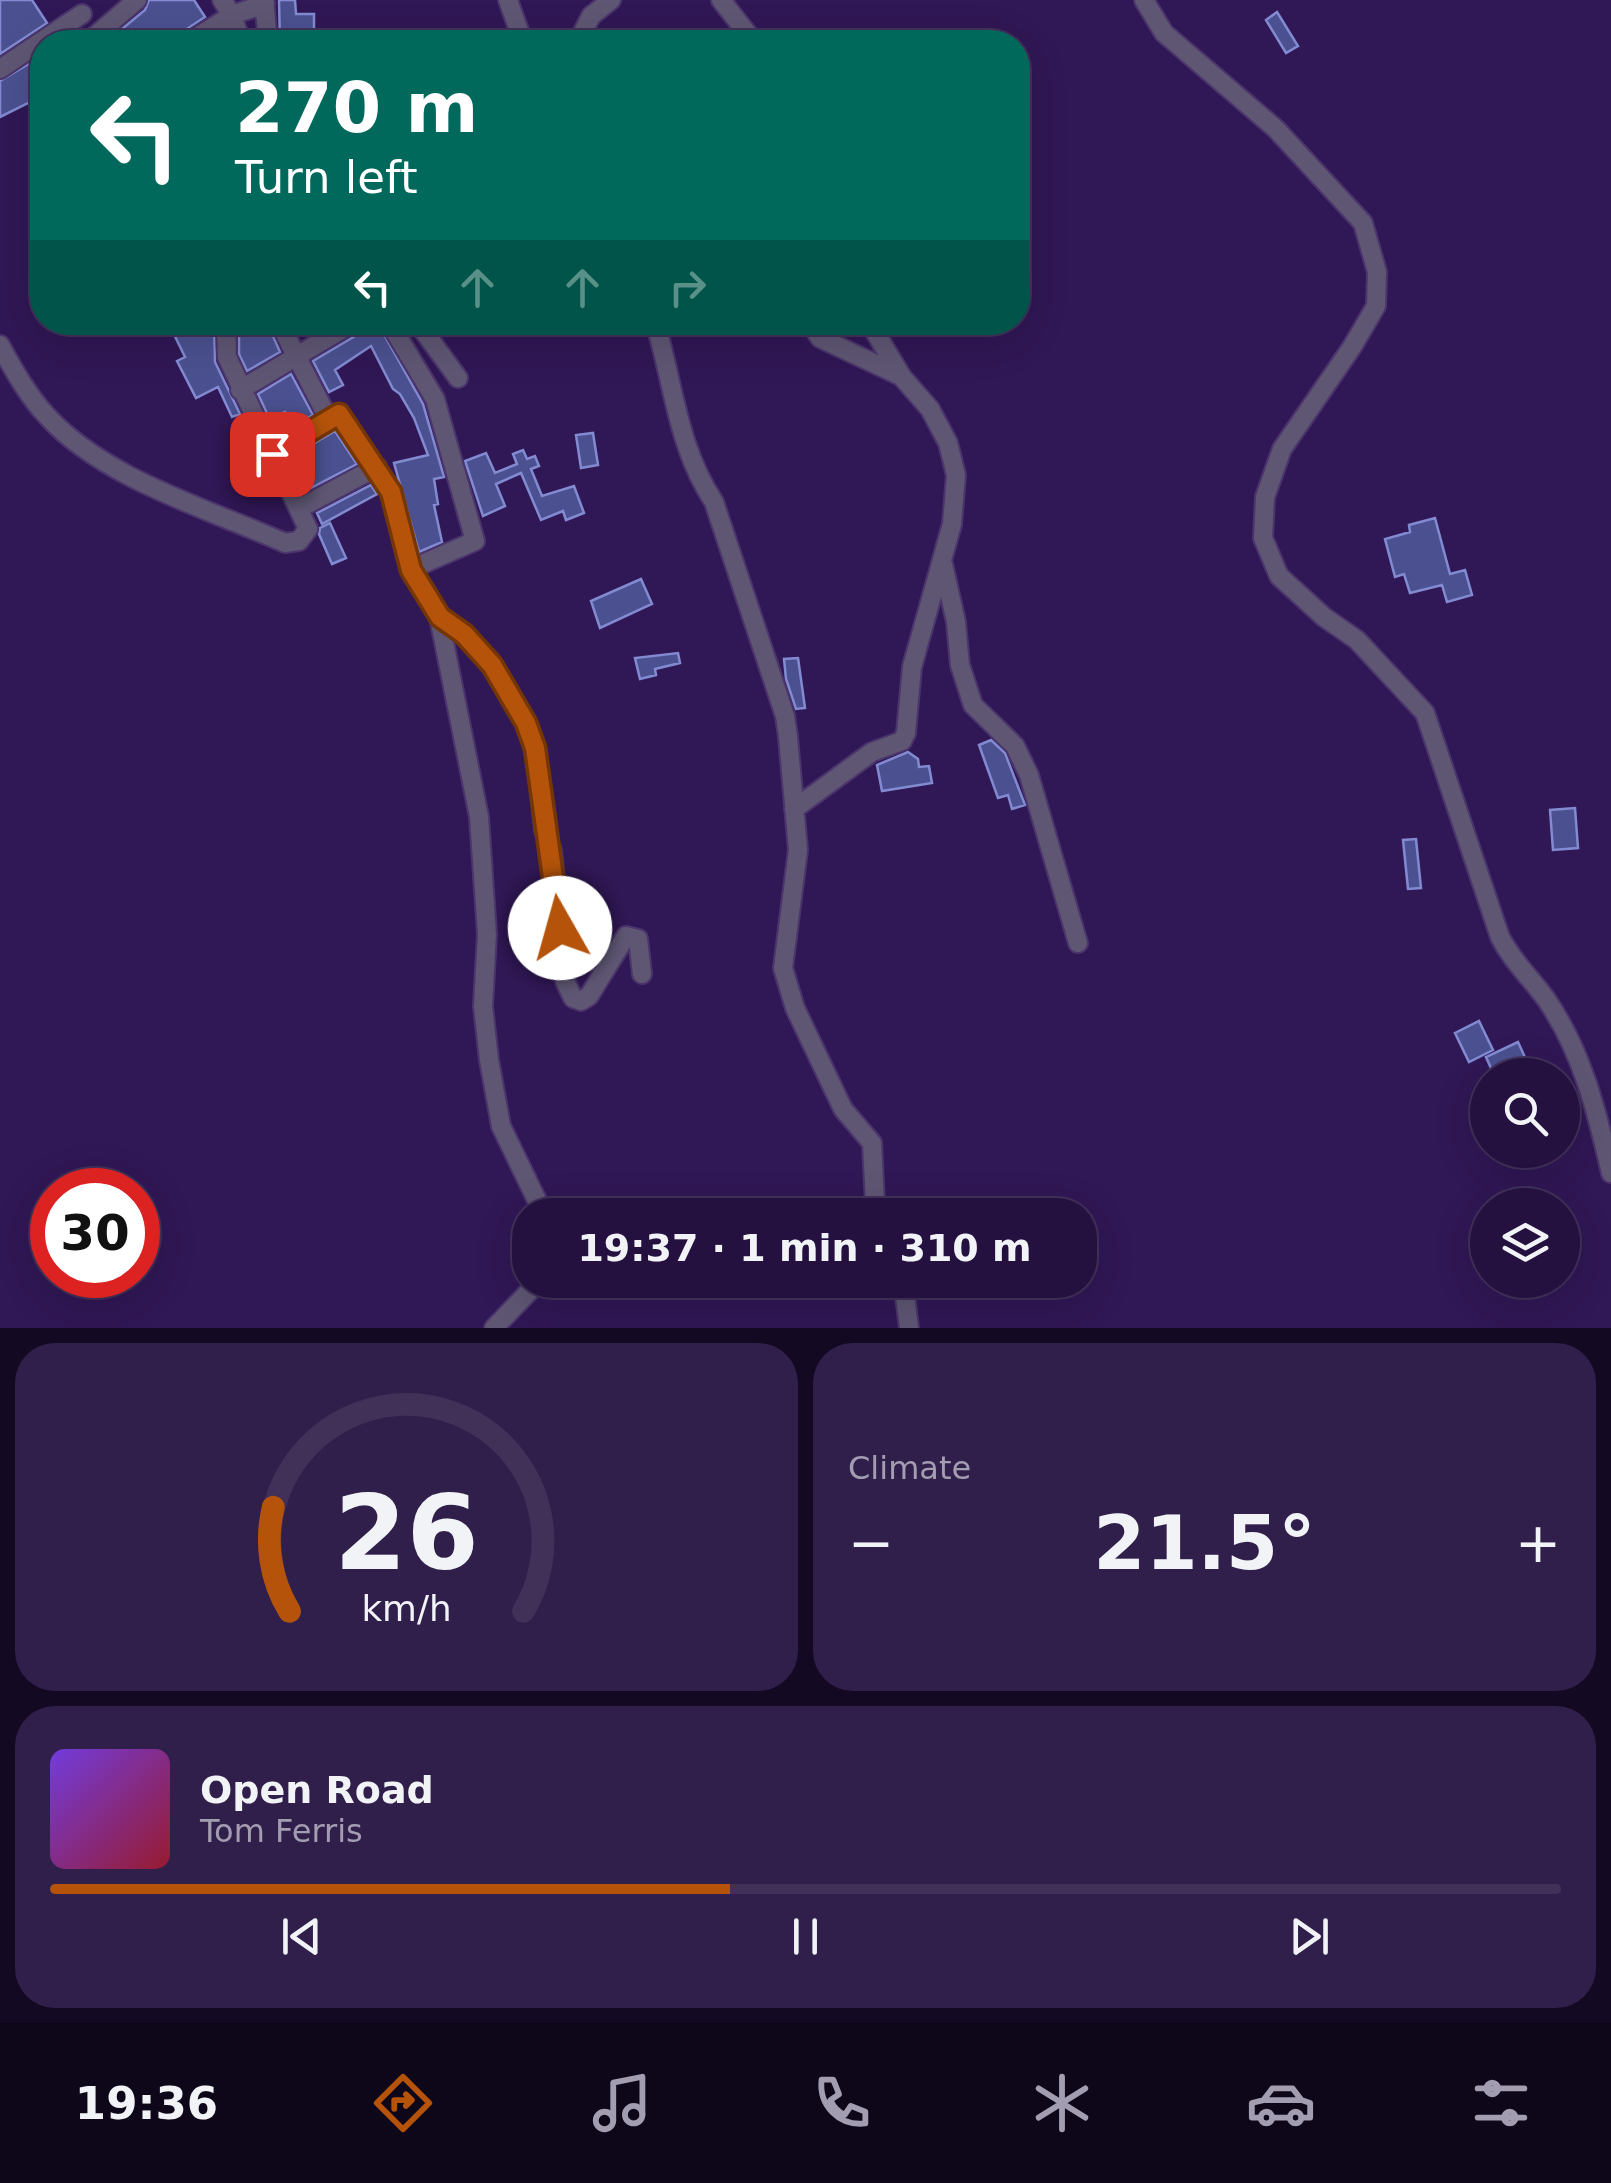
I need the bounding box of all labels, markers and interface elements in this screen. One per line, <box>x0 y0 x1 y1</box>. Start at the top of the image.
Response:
text: 270 m <box>235 67 478 149</box>
icon: left <box>70 70 200 200</box>
text: Turn left <box>235 151 418 204</box>
icon: left <box>345 260 400 315</box>
icon: ahead <box>450 260 505 315</box>
icon: ahead <box>555 260 610 315</box>
icon: right <box>660 260 715 315</box>
pin <box>230 412 315 497</box>
icon: arrive <box>245 427 300 482</box>
position arrow <box>508 876 612 980</box>
map controls <box>1470 1058 1580 1298</box>
button: search <box>1470 1058 1580 1168</box>
speed limit sign: 30 <box>30 1168 160 1298</box>
button: layers <box>1470 1188 1580 1298</box>
text: 19:37 · 1 min · 310 m <box>577 1226 1032 1270</box>
text: Climate <box>848 1449 971 1487</box>
text: 26 <box>334 1472 479 1594</box>
text: 21.5° <box>1093 1499 1316 1587</box>
text: − <box>848 1511 894 1575</box>
text: + <box>1515 1511 1561 1575</box>
text: km/h <box>361 1588 452 1629</box>
text: Open Road <box>200 1768 434 1812</box>
text: Tom Ferris <box>200 1812 363 1850</box>
icon: previous <box>274 1909 329 1964</box>
icon: pause <box>778 1909 833 1964</box>
icon: next <box>1282 1909 1337 1964</box>
icon: directions <box>368 2068 438 2138</box>
icon: music <box>587 2068 657 2138</box>
icon: phone <box>807 2068 877 2138</box>
icon: climate <box>1027 2068 1097 2138</box>
icon: car <box>1246 2068 1316 2138</box>
icon: filters <box>1466 2068 1536 2138</box>
text: 19:36 <box>75 2077 218 2130</box>

